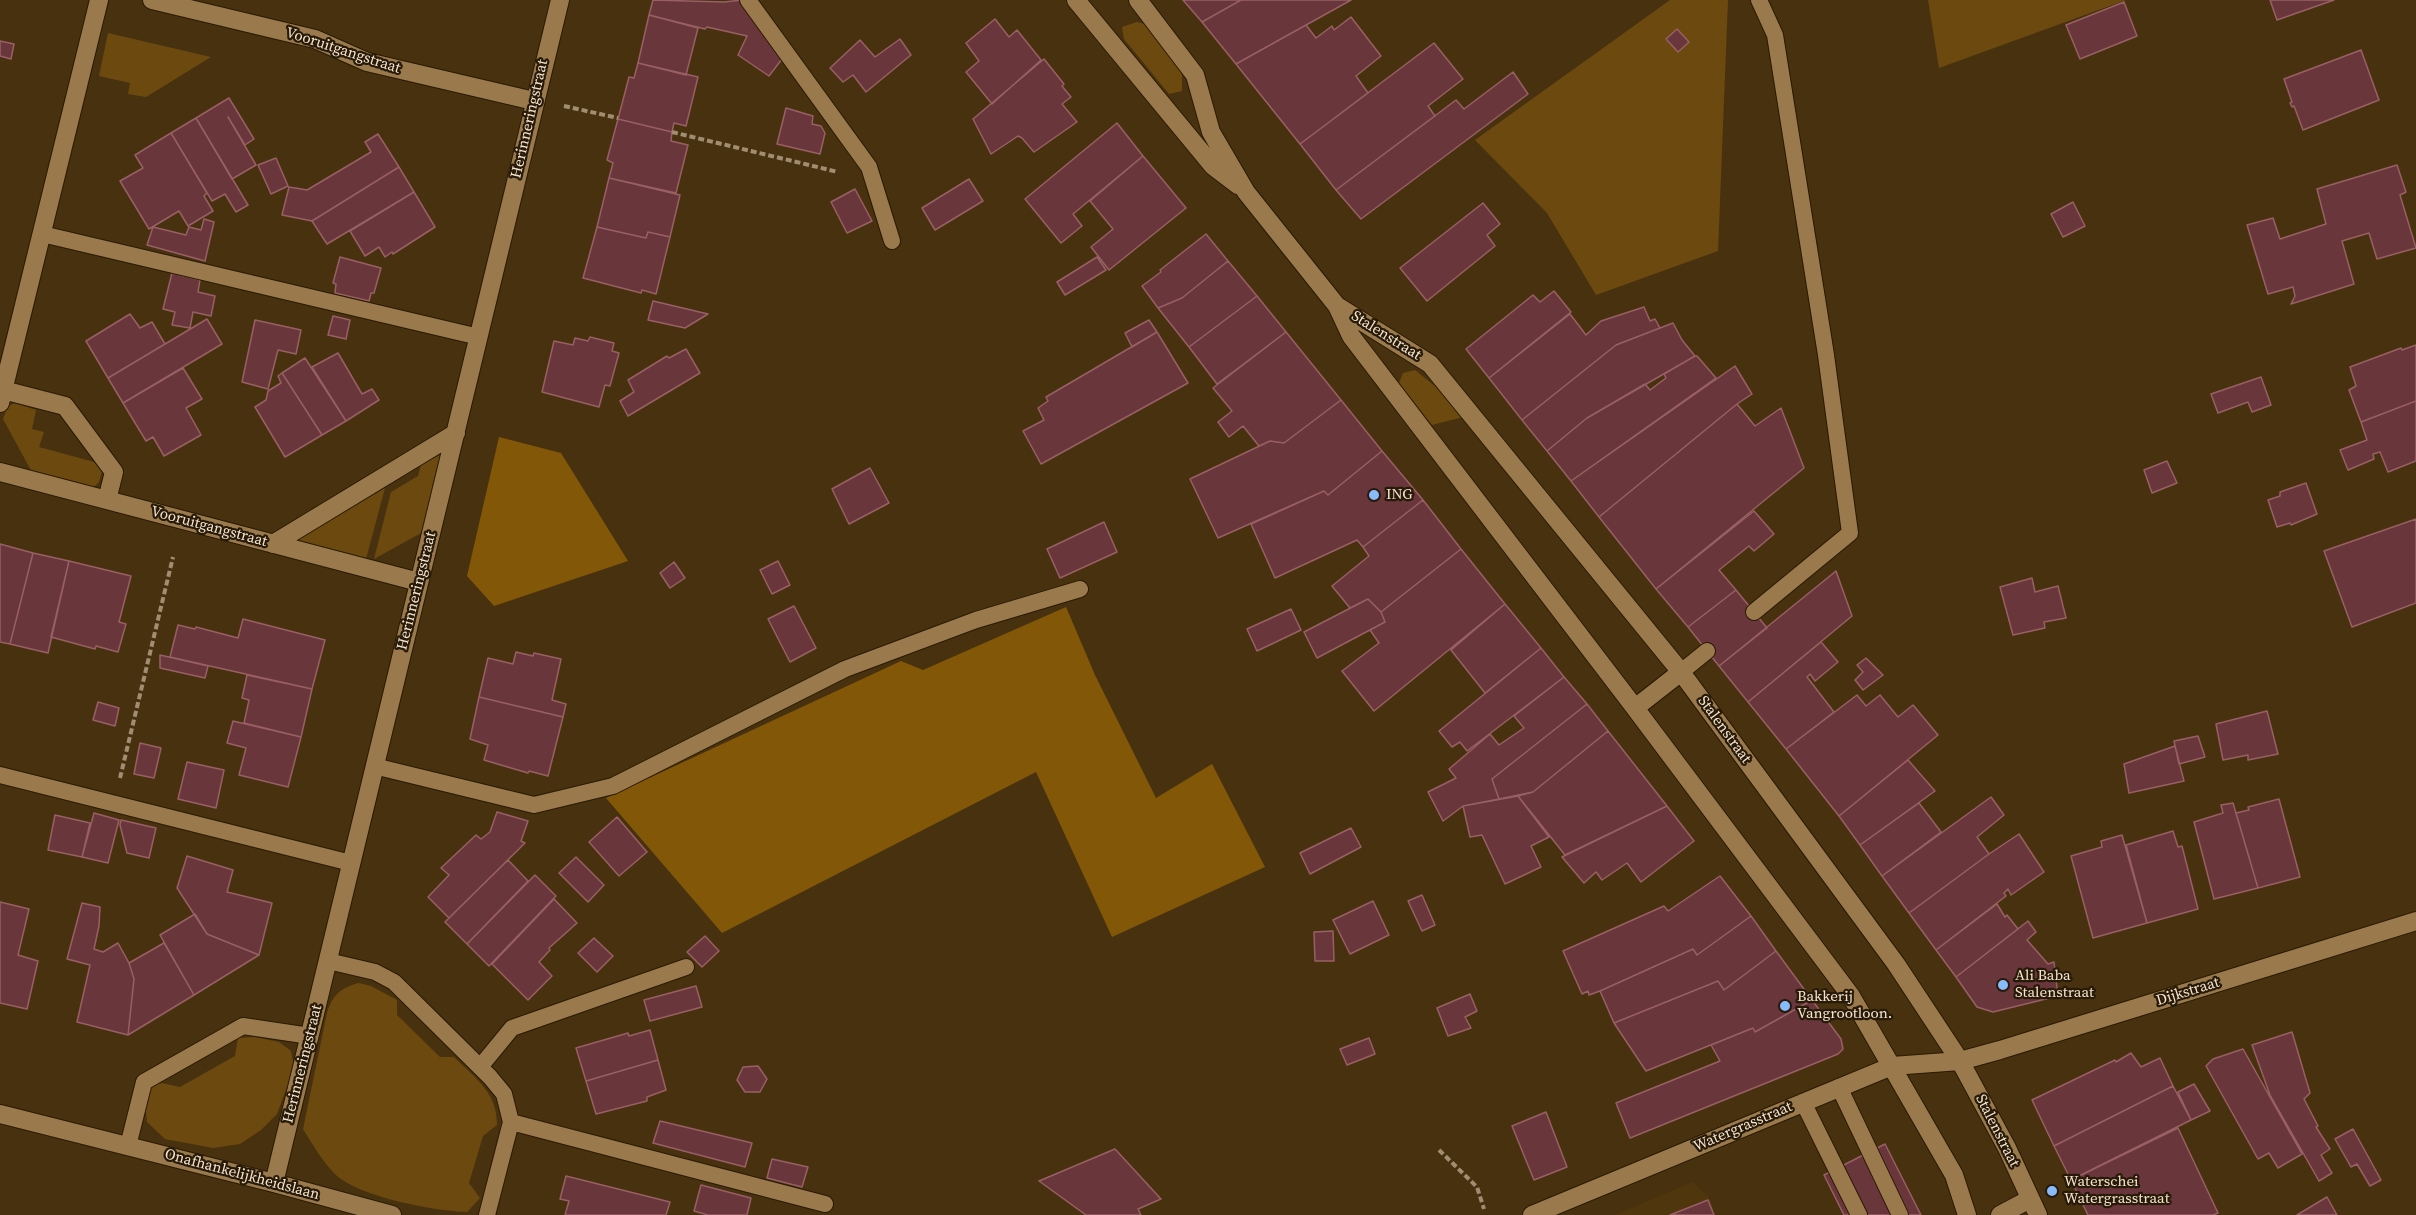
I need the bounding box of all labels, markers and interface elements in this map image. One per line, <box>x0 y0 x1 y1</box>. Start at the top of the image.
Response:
street label: Vooruitgangstraat <box>283 24 403 78</box>
street label: Herinneringstraat <box>508 58 552 180</box>
street label: Stalenstraat <box>1348 307 1424 365</box>
place label: ING <box>1386 486 1413 504</box>
marker: ING <box>1367 488 1381 502</box>
street label: Vooruitgangstraat <box>149 503 269 551</box>
street label: Herinneringstraat <box>394 530 440 652</box>
street label: Stalenstraat <box>1694 693 1754 767</box>
place label: Ali Baba Stalenstraat <box>2015 967 2094 1002</box>
street label: Dijkstraat <box>2154 974 2222 1010</box>
marker: Ali Baba Stalenstraat <box>1996 978 2010 992</box>
place label: Bakkerij Vangrootloon. <box>1797 988 1892 1023</box>
marker: Bakkerij Vangrootloon. <box>1778 999 1792 1013</box>
street label: Herinneringstraat <box>280 1003 326 1125</box>
street label: Stalenstraat <box>1971 1092 2023 1170</box>
street label: Watergrasstraat <box>1691 1098 1795 1156</box>
street label: Onafhankelijkheidslaan <box>163 1146 321 1204</box>
place label: Waterschei Watergrasstraat <box>2064 1173 2170 1208</box>
marker: Waterschei Watergrasstraat <box>2045 1184 2059 1198</box>

